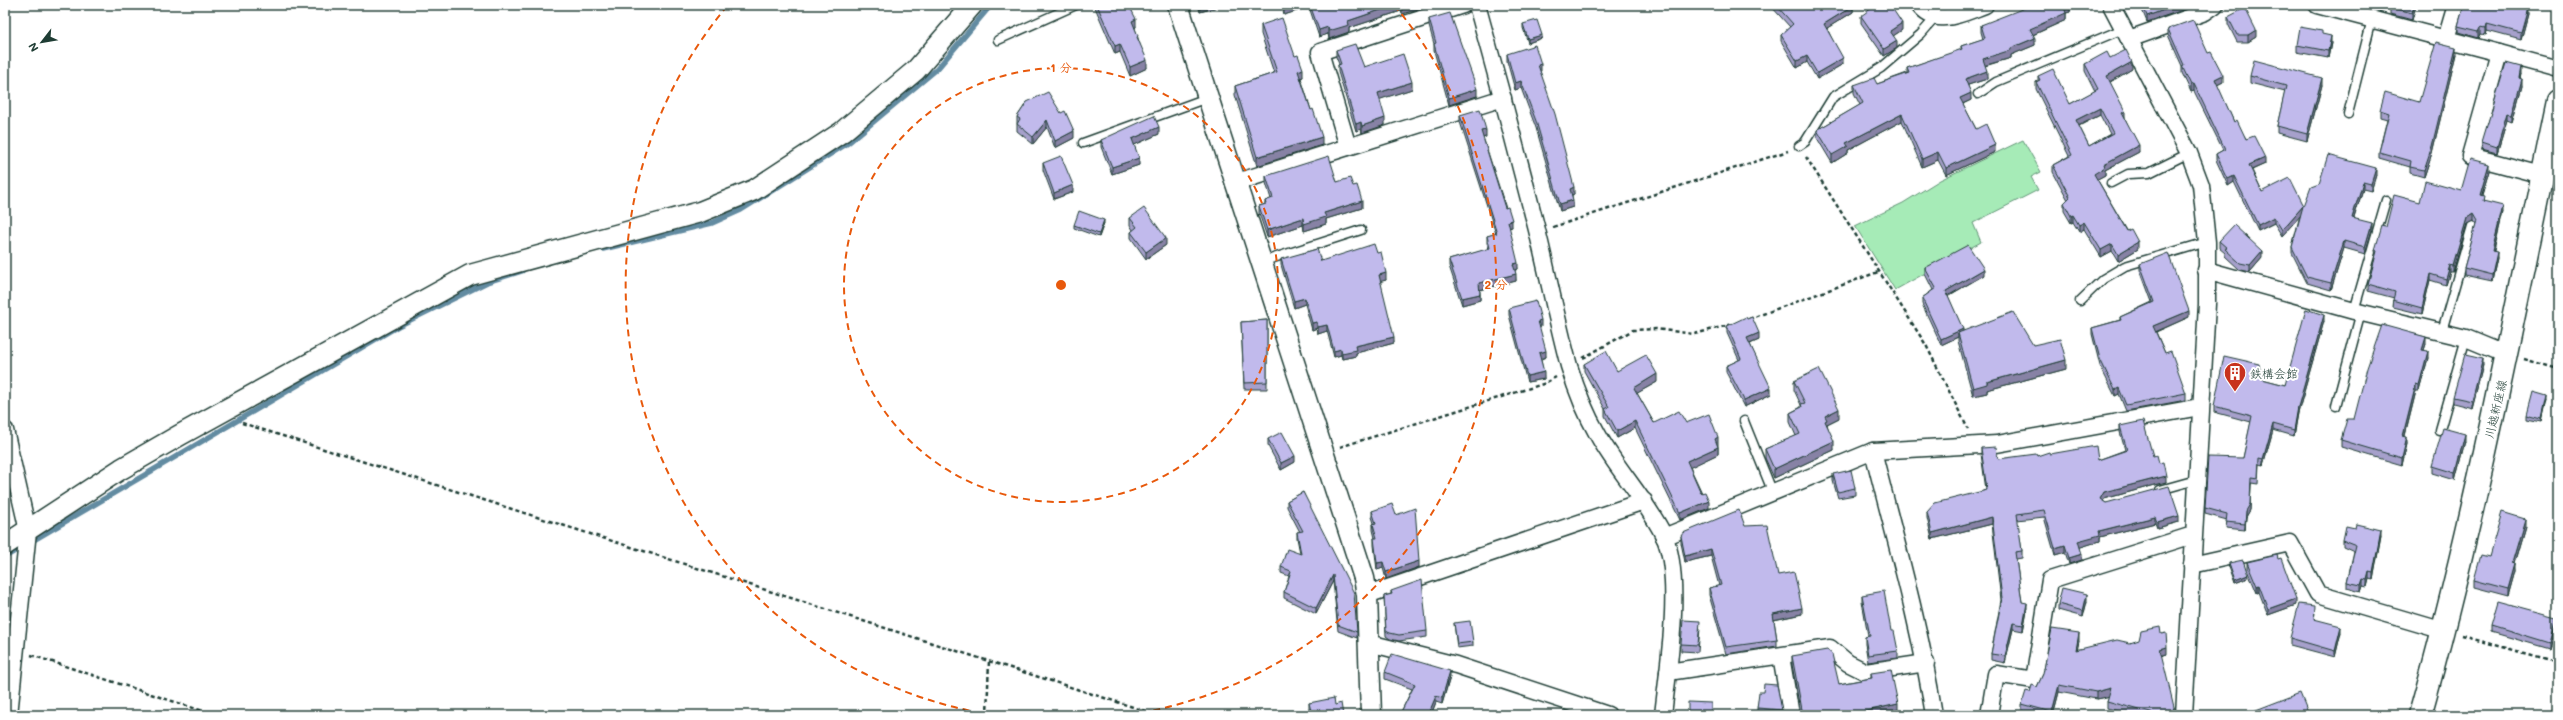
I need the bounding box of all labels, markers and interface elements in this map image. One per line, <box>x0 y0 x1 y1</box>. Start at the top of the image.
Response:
north arrow <box>22 22 62 62</box>
text: N <box>24 40 42 55</box>
text: 1 分 <box>1050 59 1072 75</box>
text: 2 分 <box>1484 276 1508 292</box>
centre of rings <box>1054 278 1068 292</box>
building icon: 鉄構会館 <box>2222 360 2248 393</box>
place label: 鉄構会館 <box>2250 365 2298 381</box>
street label: 川越新座線 <box>2480 378 2510 440</box>

